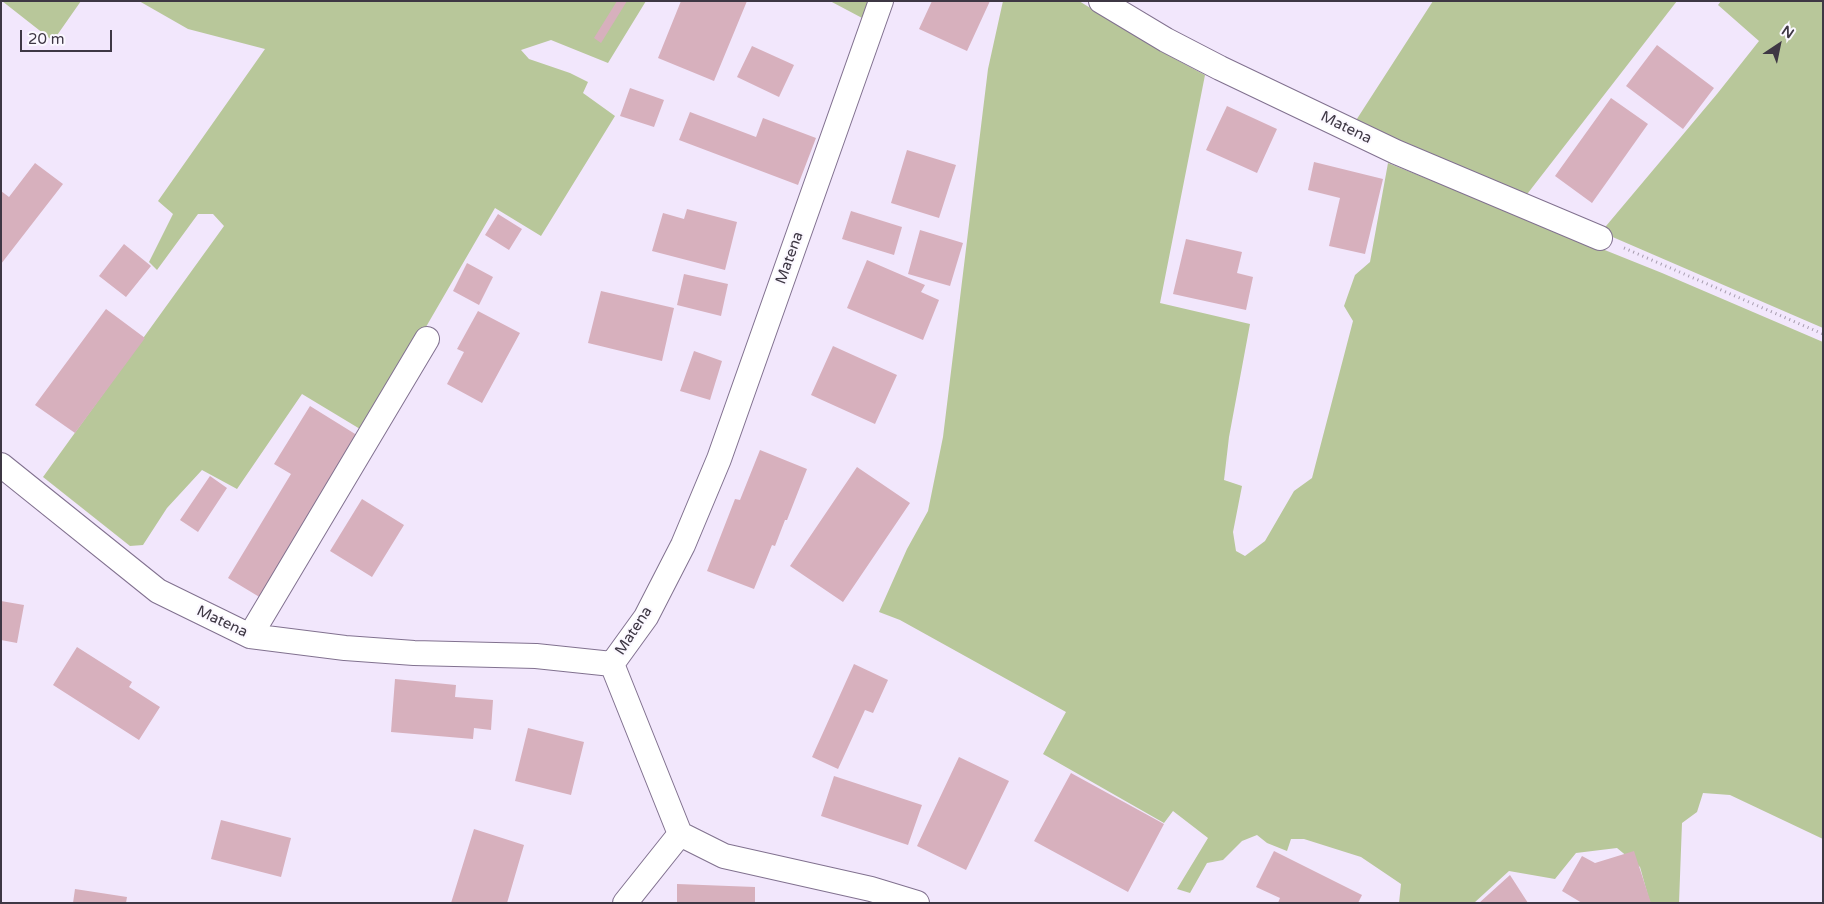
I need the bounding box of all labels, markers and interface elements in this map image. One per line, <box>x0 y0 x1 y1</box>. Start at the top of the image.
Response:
scale bar <box>22 20 115 52</box>
north arrow <box>1754 20 1804 70</box>
text: N <box>1778 22 1797 42</box>
text: 20 m <box>28 30 65 48</box>
street label: Matena <box>1318 108 1374 148</box>
street label: Matena <box>772 229 808 287</box>
street label: Matena <box>194 602 250 642</box>
street label: Matena <box>612 603 656 659</box>

